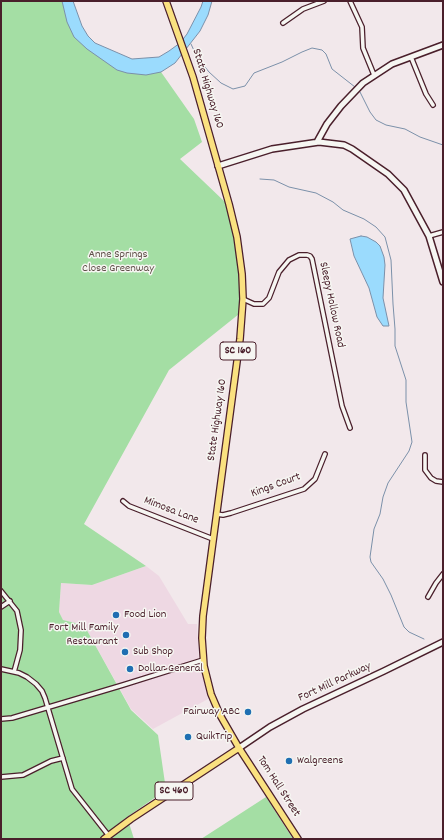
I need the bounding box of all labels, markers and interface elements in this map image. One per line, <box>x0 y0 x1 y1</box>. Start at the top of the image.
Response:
street label: State Highway 160 <box>188 47 226 131</box>
park label: Anne Springs Close Greenway <box>82 248 154 276</box>
street label: Sleepy Hollow Road <box>315 261 347 349</box>
road number: SC 160 <box>220 342 256 360</box>
street label: State Highway 160 <box>205 378 231 462</box>
street label: Kings Court <box>249 470 303 502</box>
street label: Mimosa Lane <box>142 494 200 528</box>
place label: Food Lion <box>124 608 166 622</box>
marker: Food Lion <box>111 610 121 620</box>
place label: Fort Mill Family Restaurant <box>49 621 118 649</box>
marker: Fort Mill Family Restaurant <box>121 630 131 640</box>
place label: Sub Shop <box>133 645 173 659</box>
marker: Sub Shop <box>120 647 130 657</box>
street label: Fort Mill Parkway <box>296 660 374 706</box>
place label: Dollar General <box>138 662 203 676</box>
marker: Dollar General <box>125 664 135 674</box>
place label: Fairway ABC <box>183 705 240 719</box>
marker: Fairway ABC <box>243 707 253 717</box>
place label: QuikTrip <box>196 730 232 744</box>
marker: QuikTrip <box>183 732 193 742</box>
street label: Tom Hall Street <box>253 754 303 820</box>
place label: Walgreens <box>297 754 343 768</box>
marker: Walgreens <box>284 756 294 766</box>
road number: SC 460 <box>155 782 193 800</box>

